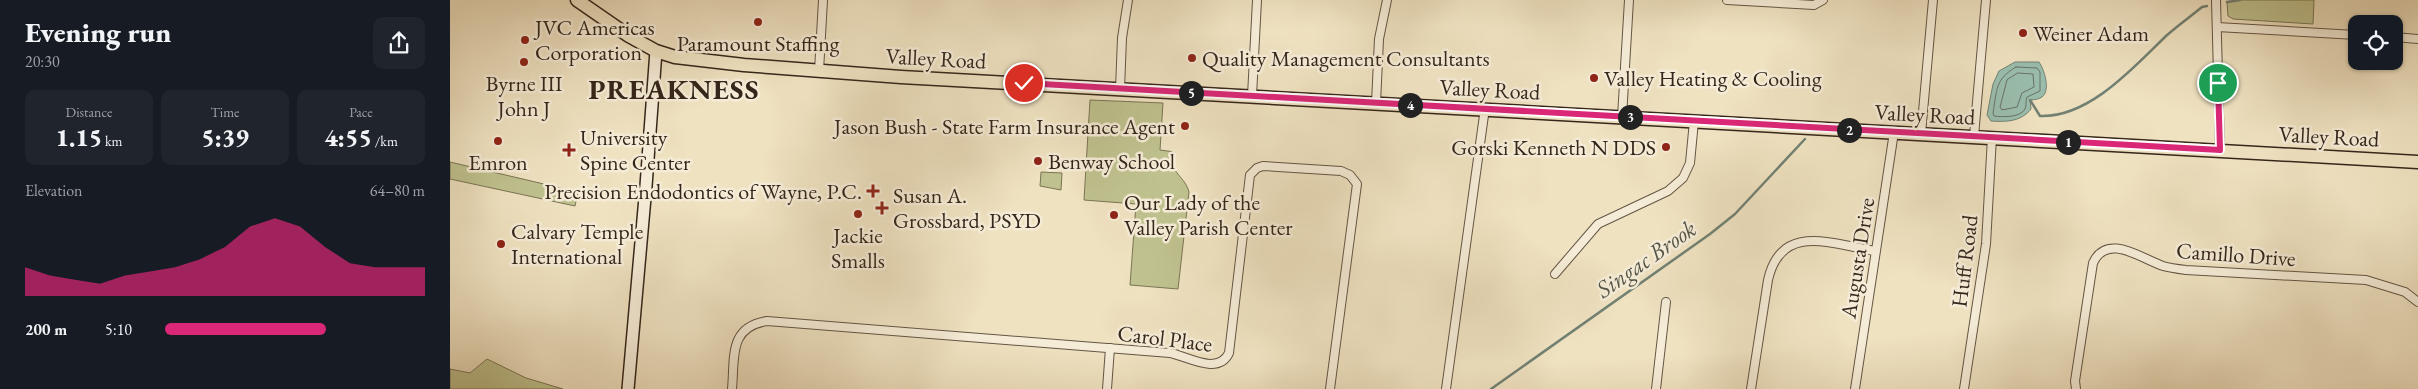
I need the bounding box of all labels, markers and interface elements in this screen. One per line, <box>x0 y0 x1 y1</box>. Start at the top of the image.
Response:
place label: JVC Americas Corporation <box>533 13 655 67</box>
text: Evening run <box>25 14 171 50</box>
map controls <box>2348 15 2403 70</box>
button: locate <box>2348 15 2403 70</box>
marker: Paramount Staffing <box>752 16 764 28</box>
button: share <box>373 17 425 69</box>
place label: Weiner Adam <box>2033 19 2149 48</box>
marker: Weiner Adam <box>2017 27 2029 39</box>
place label: Paramount Staffing <box>677 29 840 58</box>
marker: JVC Americas Corporation <box>519 34 531 46</box>
street label: Valley Road <box>885 41 988 76</box>
place label: Quality Management Consultants <box>1202 44 1490 73</box>
text: 20:30 <box>25 51 60 72</box>
marker: Quality Management Consultants <box>1186 52 1198 64</box>
marker: Byrne III John J <box>518 56 530 68</box>
pin <box>1003 62 1045 104</box>
pin <box>2197 62 2239 104</box>
place label: Valley Heating & Cooling <box>1604 64 1822 93</box>
place label: Byrne III John J <box>486 69 563 123</box>
icon: check <box>1010 69 1038 97</box>
icon: arrive <box>2204 69 2232 97</box>
district label: PREAKNESS <box>589 71 759 107</box>
street label: Valley Road <box>1439 72 1542 107</box>
marker: Valley Heating & Cooling <box>1588 72 1600 84</box>
pin: 5 <box>1178 80 1204 106</box>
text: 5 <box>1188 84 1195 102</box>
pin: 4 <box>1398 92 1422 118</box>
text: 4 <box>1407 96 1414 114</box>
street label: Valley Road <box>1874 97 1977 132</box>
text: Distance <box>66 103 112 121</box>
text: Time <box>210 103 240 121</box>
text: Pace <box>349 103 373 121</box>
pin: 3 <box>1618 104 1642 130</box>
text: 3 <box>1627 108 1634 126</box>
place label: Jason Bush - State Farm Insurance Agent <box>832 112 1175 141</box>
pin: 2 <box>1836 118 1862 142</box>
street label: Valley Road <box>2278 119 2381 154</box>
marker: Jason Bush - State Farm Insurance Agent <box>1179 120 1191 132</box>
text: 1.15 <box>55 121 102 153</box>
text: 5:39 <box>201 121 249 153</box>
text: 4:55 <box>324 121 372 153</box>
text: 2 <box>1846 121 1853 139</box>
place label: University Spine Center <box>580 123 691 177</box>
pin: 1 <box>2056 130 2080 154</box>
text: km <box>102 132 123 150</box>
text: /km <box>372 132 398 150</box>
place label: Gorski Kenneth N DDS <box>1451 133 1656 162</box>
text: 1 <box>2065 133 2072 151</box>
marker: Emron <box>492 135 504 147</box>
marker: Gorski Kenneth N DDS <box>1660 141 1672 153</box>
marker: University Spine Center <box>562 143 576 157</box>
place label: Benway School <box>1048 147 1175 176</box>
place label: Emron <box>468 148 528 177</box>
marker: Benway School <box>1032 155 1044 167</box>
place label: Precision Endodontics of Wayne, P.C. <box>544 177 862 206</box>
text: Elevation <box>25 180 83 201</box>
text: 64–80 m <box>370 180 425 201</box>
place label: Susan A. Grossbard, PSYD <box>893 181 1041 235</box>
marker: Precision Endodontics of Wayne, P.C. <box>866 184 880 198</box>
place label: Our Lady of the Valley Parish Center <box>1124 188 1293 242</box>
street label: Augusta Drive <box>1833 195 1881 322</box>
marker: Susan A. Grossbard, PSYD <box>875 201 889 215</box>
marker: Jackie Smalls <box>852 208 864 220</box>
marker: Our Lady of the Valley Parish Center <box>1108 209 1120 221</box>
water label: Singac Brook <box>1589 213 1702 305</box>
street label: Huff Road <box>1944 213 1985 309</box>
place label: Calvary Temple International <box>511 217 644 271</box>
place label: Jackie Smalls <box>831 221 885 275</box>
street label: Camillo Drive <box>2175 236 2297 273</box>
marker: Calvary Temple International <box>495 238 507 250</box>
street label: Carol Place <box>1116 318 1214 359</box>
text: 200 m <box>25 319 67 340</box>
text: 5:10 <box>105 319 132 340</box>

